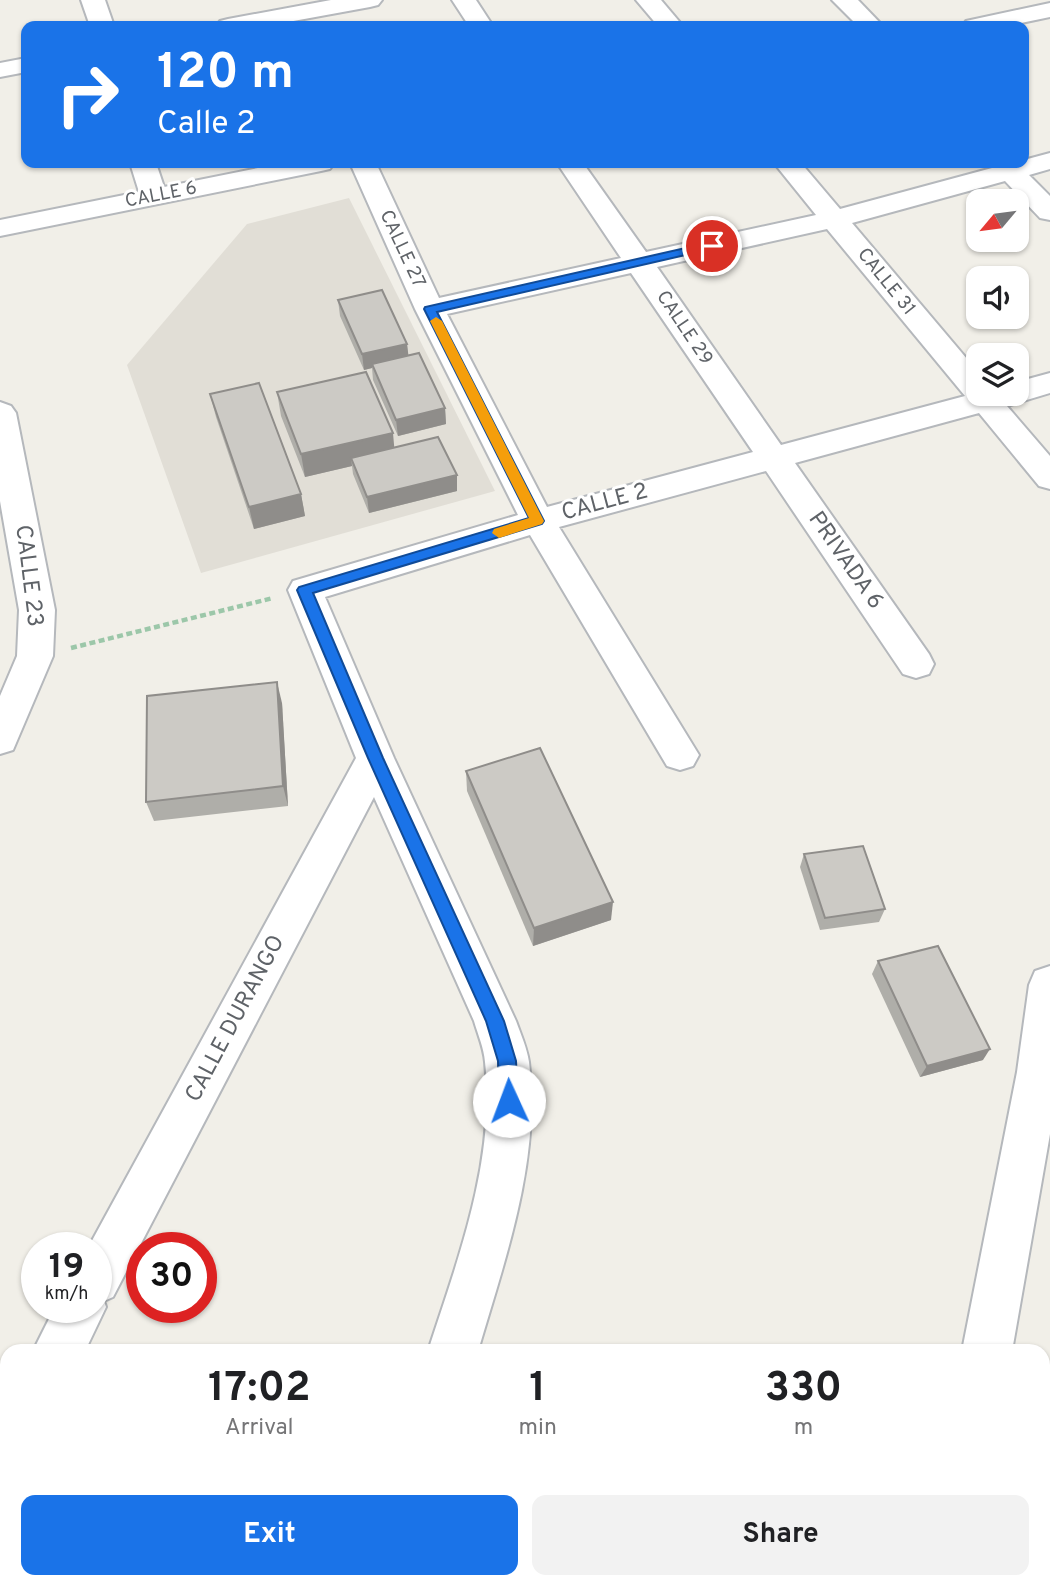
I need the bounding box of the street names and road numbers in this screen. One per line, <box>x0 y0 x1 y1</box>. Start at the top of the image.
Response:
street label: CALLE 6 <box>123 176 199 214</box>
street label: CALLE 27 <box>374 206 430 292</box>
street label: CALLE 31 <box>851 243 921 321</box>
street label: CALLE 29 <box>650 286 718 370</box>
street label: CALLE 2 <box>558 478 652 528</box>
street label: PRIVADA 6 <box>801 506 889 616</box>
street label: CALLE 23 <box>7 523 49 629</box>
street label: CALLE DURANGO <box>180 931 292 1107</box>

